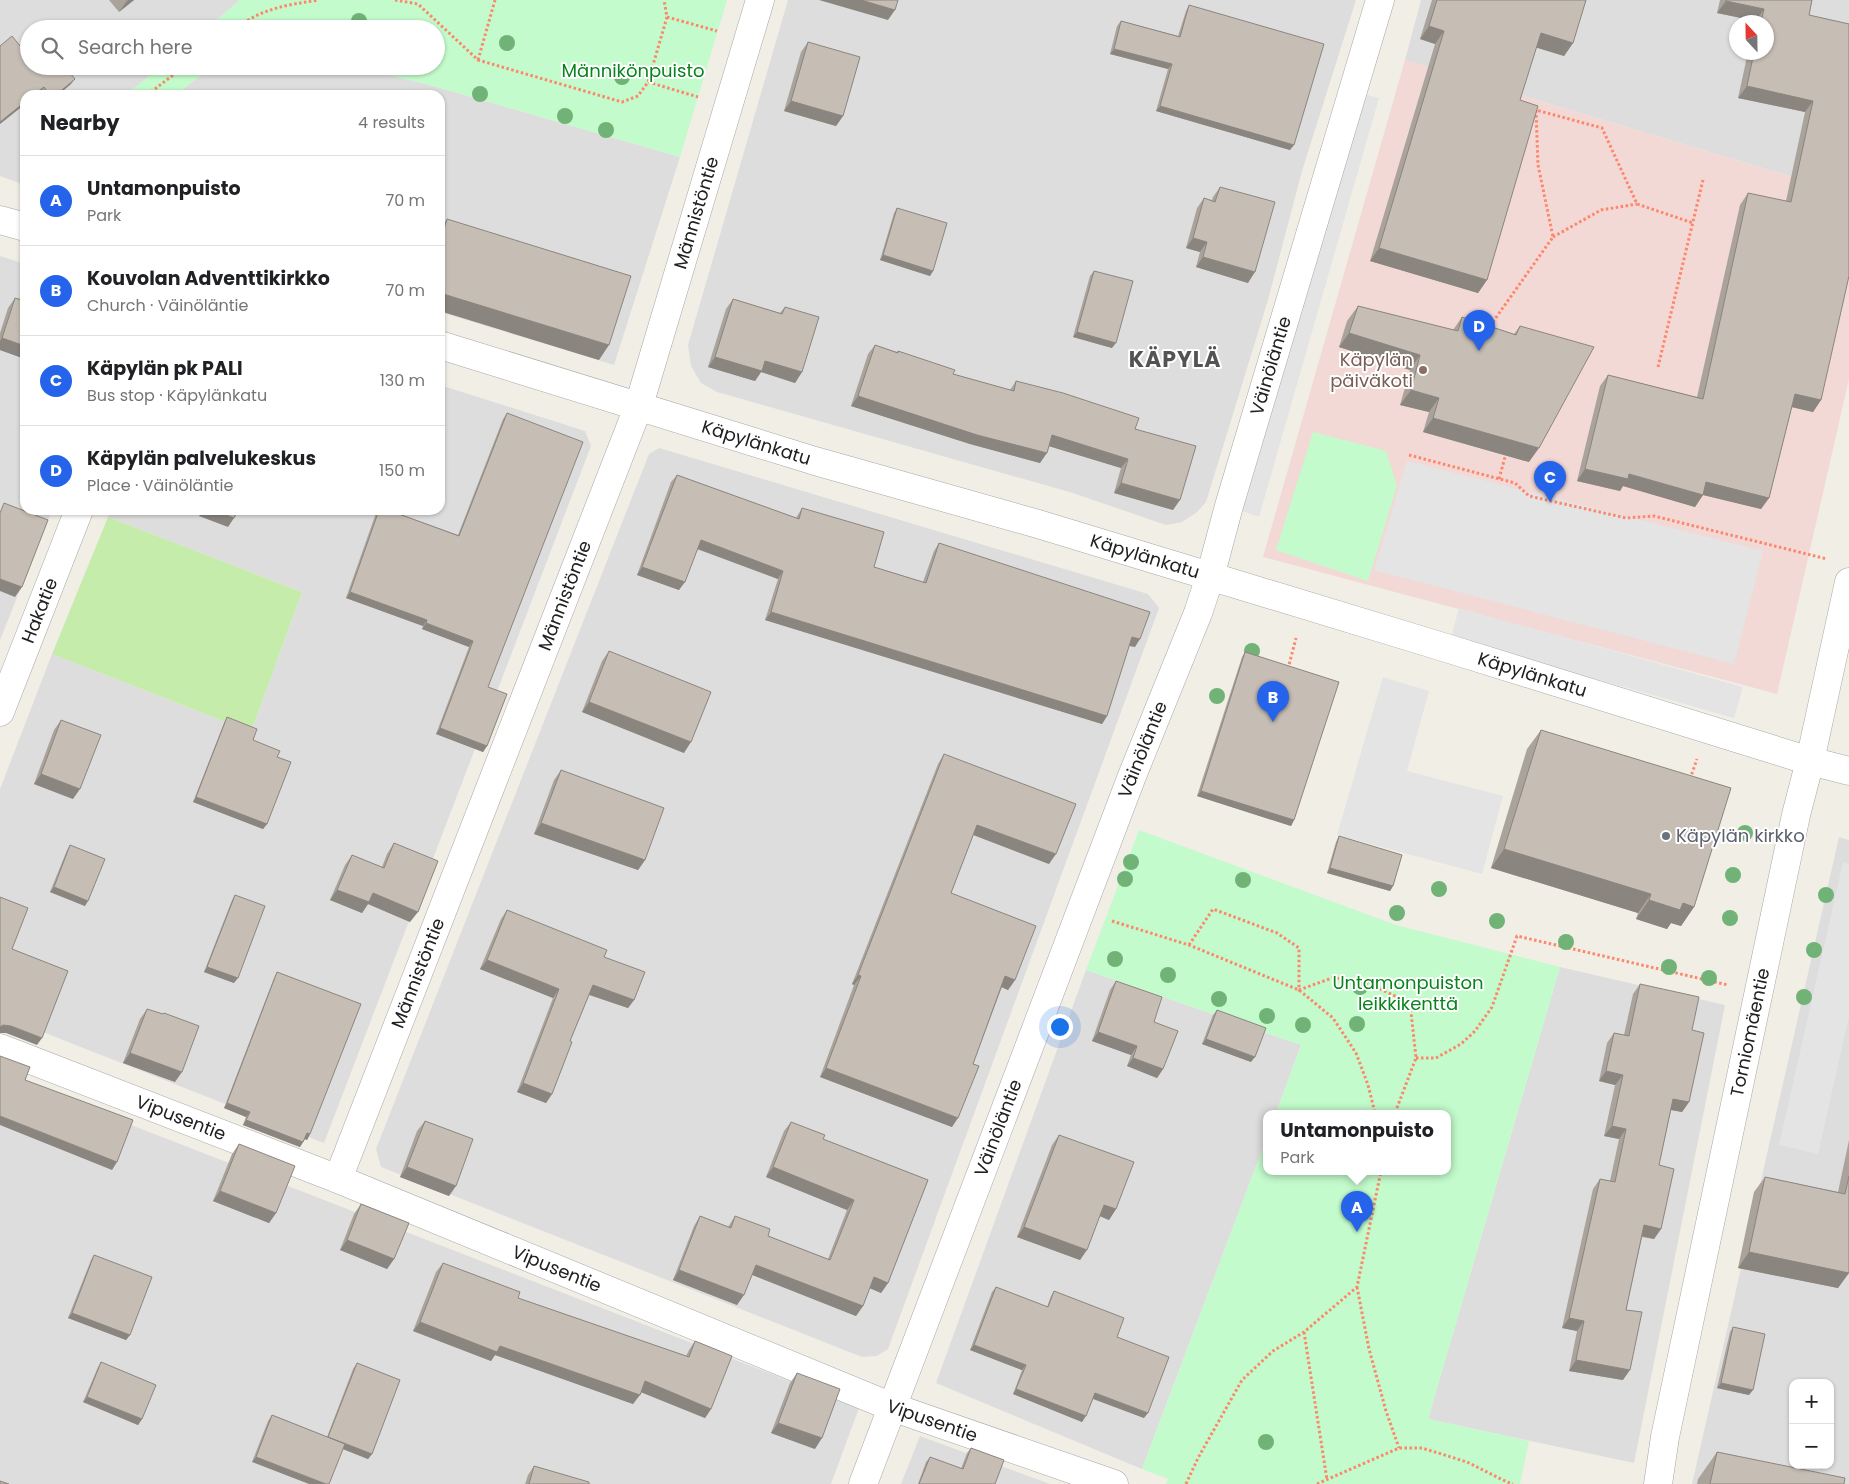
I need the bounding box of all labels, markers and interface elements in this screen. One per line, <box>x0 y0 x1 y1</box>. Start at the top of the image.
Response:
north arrow <box>1729 15 1774 60</box>
search box <box>20 20 445 75</box>
icon: search <box>38 34 66 62</box>
text: Search here <box>78 34 192 61</box>
park label: Männikönpuisto <box>561 58 705 83</box>
text: Nearby <box>40 108 120 137</box>
text: 4 results <box>358 111 425 134</box>
street label: Männistöntie <box>667 153 725 272</box>
text: Untamonpuisto <box>87 175 241 202</box>
text: A <box>50 189 62 212</box>
text: 70 m <box>385 189 425 212</box>
text: Park <box>87 204 121 227</box>
text: Kouvolan Adventtikirkko <box>87 265 330 292</box>
text: B <box>51 279 61 302</box>
text: 70 m <box>385 279 425 302</box>
text: Church · Väinöläntie <box>87 294 248 317</box>
pin: D <box>1463 310 1495 351</box>
street label: Väinöläntie <box>1244 313 1297 418</box>
district label: KÄPYLÄ <box>1129 344 1221 375</box>
place label: Käpylän päiväkoti <box>1330 347 1413 393</box>
text: Käpylän pk PALI <box>87 355 243 382</box>
marker: Käpylän päiväkoti <box>1417 364 1429 376</box>
text: C <box>50 369 62 392</box>
text: 130 m <box>380 369 425 392</box>
text: Bus stop · Käpylänkatu <box>87 384 267 407</box>
street label: Käpylänkatu <box>699 414 814 471</box>
text: Käpylän palvelukeskus <box>87 445 316 472</box>
text: D <box>50 459 62 482</box>
text: 150 m <box>379 459 425 482</box>
pin: C <box>1534 461 1566 502</box>
text: Place · Väinöläntie <box>87 474 233 497</box>
street label: Käpylänkatu <box>1087 528 1203 584</box>
street label: Männistöntie <box>532 537 597 654</box>
street label: Hakatie <box>15 574 63 647</box>
street label: Käpylänkatu <box>1475 646 1590 703</box>
pin: B <box>1257 681 1289 722</box>
street label: Väinöläntie <box>1112 697 1173 801</box>
place label: Käpylän kirkko <box>1676 823 1805 848</box>
marker: Käpylän kirkko <box>1660 830 1672 842</box>
street label: Männistöntie <box>385 914 450 1032</box>
street label: Torniomäentie <box>1724 966 1775 1099</box>
park label: Untamonpuiston leikkikenttä <box>1332 970 1484 1016</box>
your location <box>1047 1014 1073 1040</box>
street label: Väinöläntie <box>968 1075 1028 1180</box>
street label: Vipusentie <box>132 1089 230 1146</box>
popup <box>1263 1110 1451 1175</box>
text: Untamonpuisto <box>1280 1117 1434 1144</box>
text: Park <box>1280 1146 1315 1169</box>
pin: A <box>1341 1191 1373 1232</box>
street label: Vipusentie <box>508 1239 605 1298</box>
map controls <box>1789 1379 1834 1469</box>
button: + <box>1789 1379 1834 1424</box>
street label: Vipusentie <box>883 1393 981 1448</box>
button: − <box>1789 1424 1834 1469</box>

